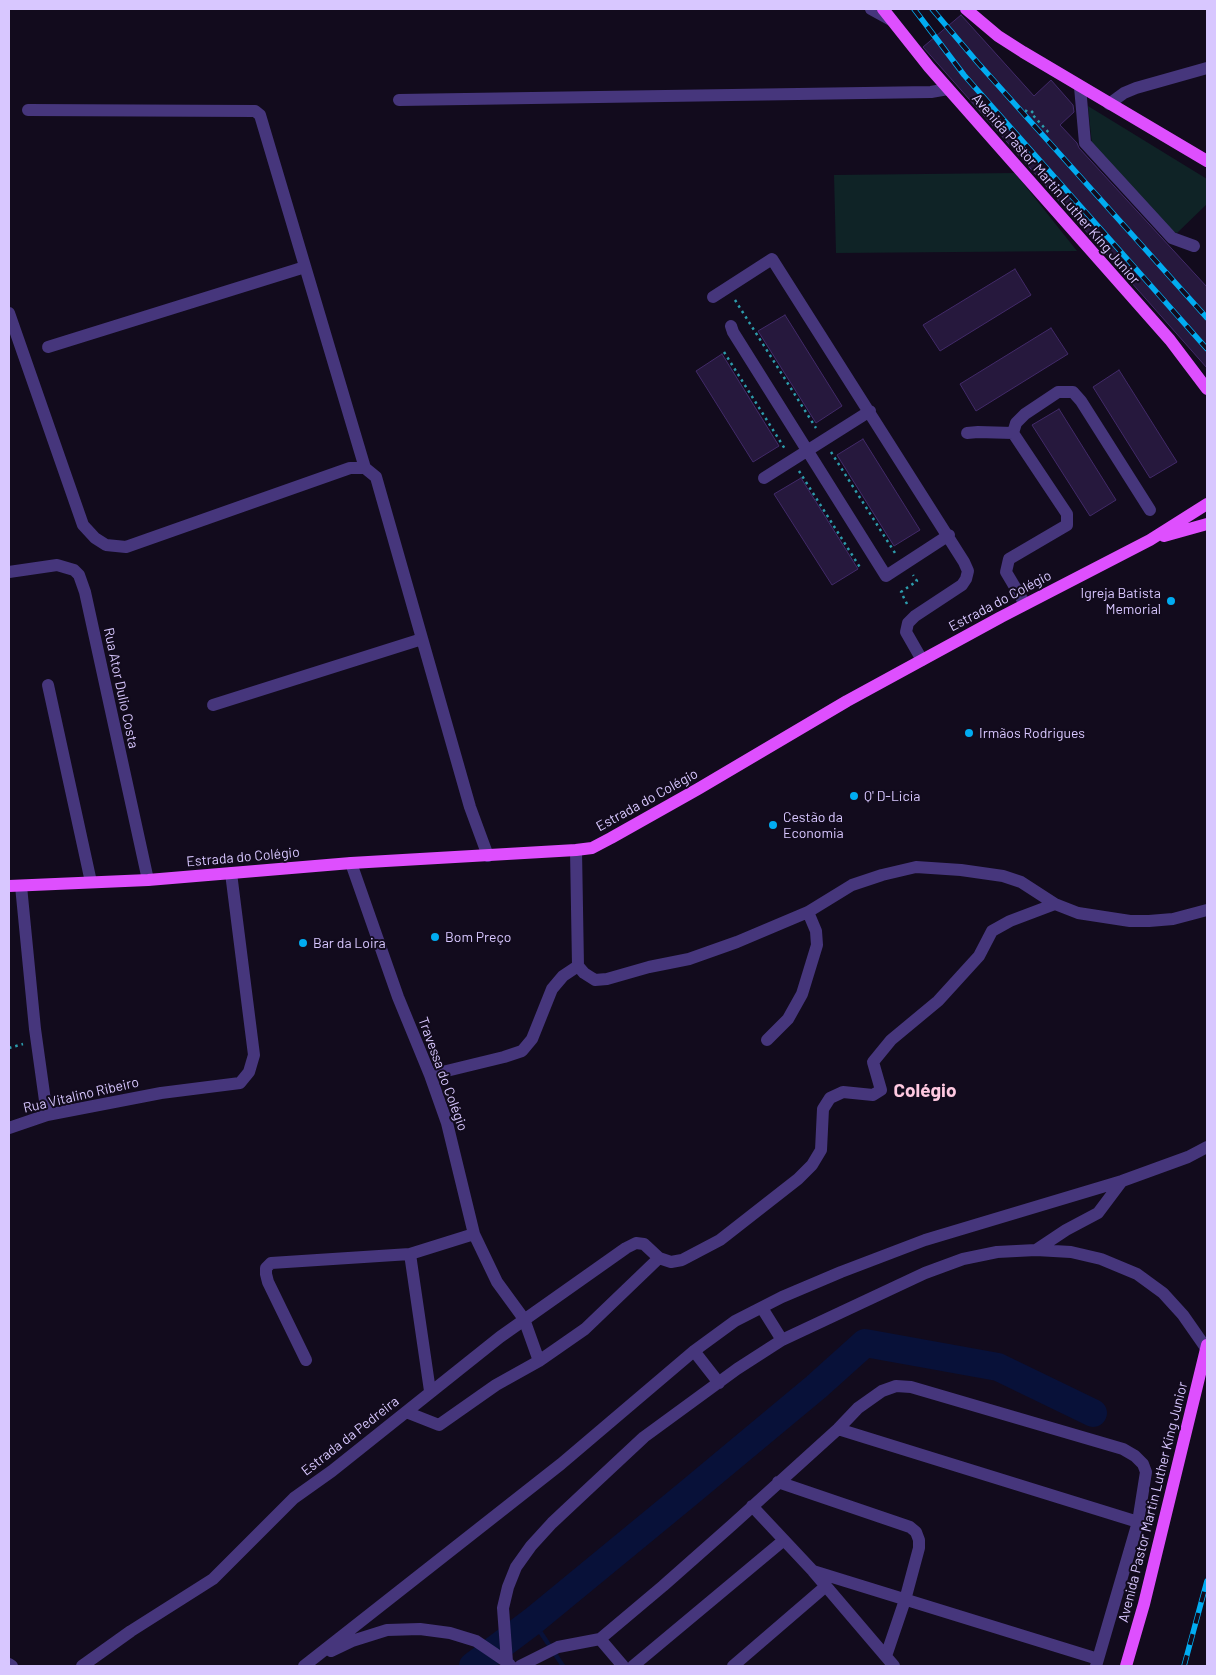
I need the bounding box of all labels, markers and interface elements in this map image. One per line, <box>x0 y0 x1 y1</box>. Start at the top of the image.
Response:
street label: Avenida Pastor Martin Luther King Junior <box>968 90 1144 288</box>
street label: Estrada do Colégio <box>946 567 1054 635</box>
place label: Igreja Batista Memorial <box>1081 585 1161 618</box>
marker: Igreja Batista Memorial <box>1165 595 1177 607</box>
street label: Rua Ator Dulio Costa <box>100 626 142 750</box>
place label: Irmãos Rodrigues <box>979 725 1085 741</box>
marker: Irmãos Rodrigues <box>963 727 975 739</box>
street label: Estrada do Colégio <box>593 765 701 835</box>
place label: Q' D-Licia <box>864 788 920 804</box>
marker: Q' D-Licia <box>848 790 860 802</box>
place label: Cestão da Economia <box>783 809 844 842</box>
marker: Cestão da Economia <box>767 819 779 831</box>
street label: Estrada do Colégio <box>186 844 300 870</box>
place label: Bom Preço <box>445 929 511 945</box>
marker: Bom Preço <box>429 931 441 943</box>
place label: Bar da Loira <box>313 935 386 951</box>
marker: Bar da Loira <box>297 937 309 949</box>
street label: Travessa do Colégio <box>415 1015 471 1133</box>
street label: Rua Vitalino Ribeiro <box>22 1074 140 1116</box>
district label: Colégio <box>893 1080 957 1102</box>
street label: Avenida Pastor Martin Luther King Junior <box>1115 1380 1191 1624</box>
street label: Estrada da Pedreira <box>298 1393 402 1479</box>

